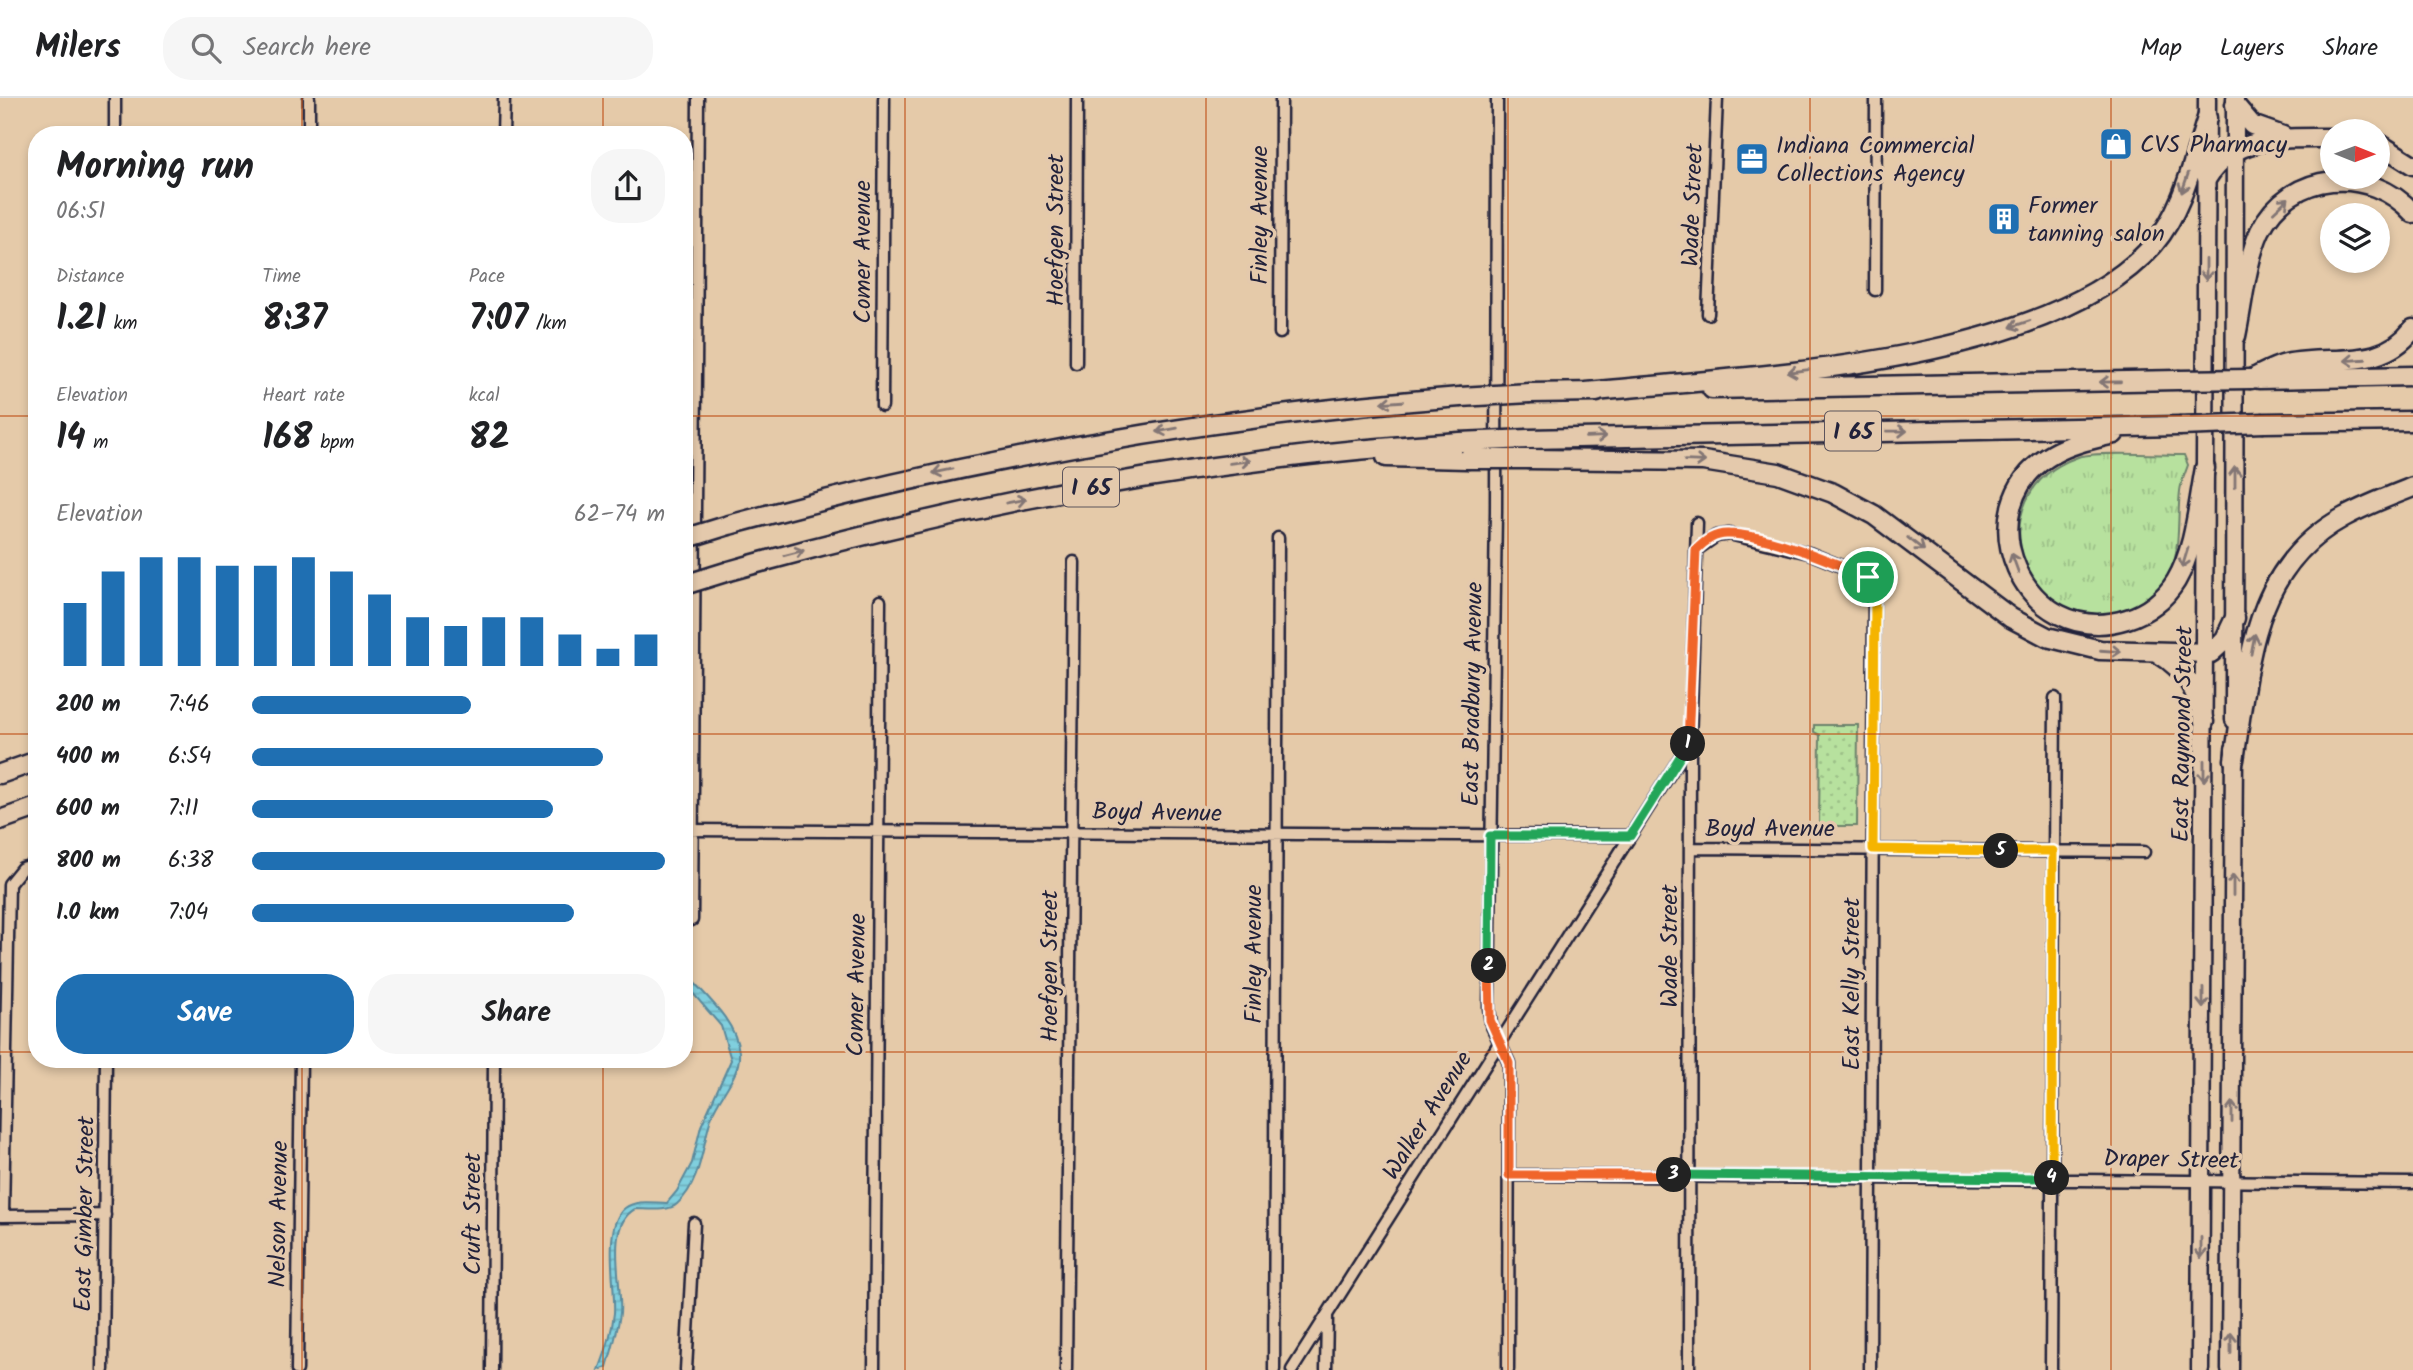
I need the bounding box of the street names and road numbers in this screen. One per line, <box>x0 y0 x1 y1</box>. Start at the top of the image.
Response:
street label: Wade Street <box>1672 142 1715 267</box>
street label: Finley Avenue <box>1241 145 1280 285</box>
street label: Hoefgen Street <box>1037 153 1076 306</box>
street label: Comer Avenue <box>844 180 883 324</box>
road number: I 65 <box>1825 412 1881 450</box>
road number: I 65 <box>1063 468 1119 506</box>
street label: East Bradbury Avenue <box>1452 581 1495 807</box>
street label: East Raymond Street <box>2162 625 2205 842</box>
street label: Boyd Avenue <box>1092 793 1222 834</box>
street label: Boyd Avenue <box>1705 810 1835 849</box>
street label: Finley Avenue <box>1235 884 1274 1024</box>
street label: Wade Street <box>1651 884 1690 1008</box>
street label: Hoefgen Street <box>1031 889 1070 1042</box>
street label: East Kelly Street <box>1833 897 1872 1070</box>
street label: Comer Avenue <box>837 913 878 1057</box>
street label: Walker Avenue <box>1373 1043 1484 1188</box>
street label: East Gimber Street <box>64 1115 107 1312</box>
street label: Nelson Avenue <box>259 1140 300 1288</box>
street label: Draper Street <box>2103 1140 2240 1181</box>
street label: Cruft Street <box>454 1152 493 1275</box>

